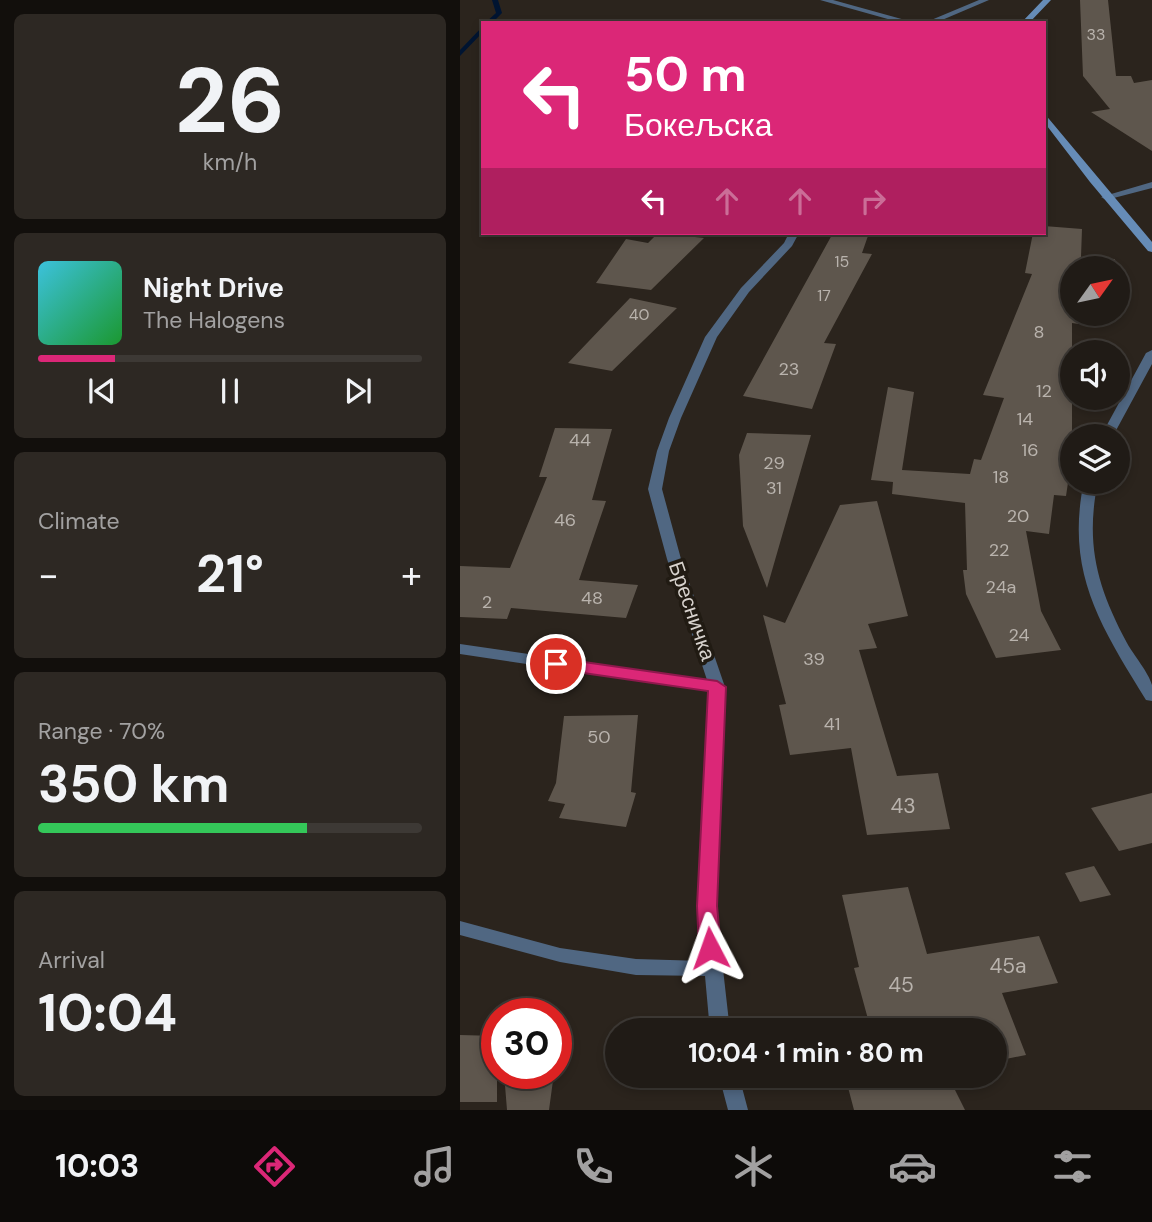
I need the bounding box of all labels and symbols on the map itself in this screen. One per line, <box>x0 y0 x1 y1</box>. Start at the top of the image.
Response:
house number: 33 <box>1087 24 1105 45</box>
house number: 15 <box>835 251 849 272</box>
north arrow <box>1060 256 1130 326</box>
house number: 17 <box>817 285 831 306</box>
house number: 40 <box>629 304 649 325</box>
house number: 8 <box>1034 320 1044 344</box>
house number: 23 <box>778 357 800 381</box>
house number: 12 <box>1036 379 1052 403</box>
house number: 14 <box>1017 407 1033 431</box>
house number: 44 <box>569 428 591 452</box>
house number: 16 <box>1022 438 1038 462</box>
house number: 29 <box>763 451 785 475</box>
house number: 18 <box>993 465 1009 489</box>
house number: 31 <box>766 476 782 500</box>
house number: 20 <box>1007 504 1029 528</box>
house number: 46 <box>554 508 576 532</box>
house number: 22 <box>989 538 1009 562</box>
street label: Бресничка <box>662 558 722 665</box>
house number: 24a <box>986 575 1016 599</box>
house number: 48 <box>581 586 603 610</box>
house number: 2 <box>482 590 492 614</box>
house number: 24 <box>1009 623 1030 647</box>
pin <box>526 634 586 694</box>
house number: 39 <box>803 647 825 671</box>
house number: 41 <box>824 712 840 736</box>
house number: 50 <box>587 725 611 749</box>
house number: 43 <box>890 792 916 820</box>
position arrow <box>673 911 747 985</box>
house number: 45a <box>990 952 1026 980</box>
house number: 45 <box>888 971 914 999</box>
speed limit sign: 30 <box>481 998 572 1089</box>

